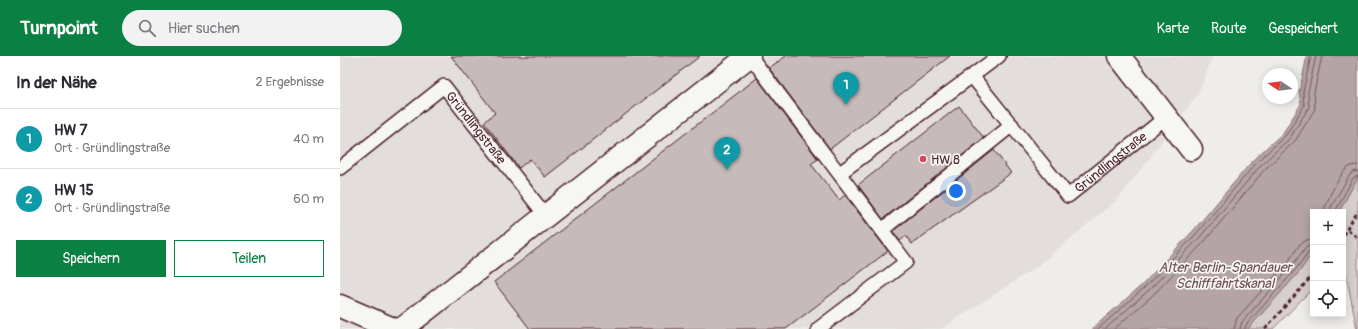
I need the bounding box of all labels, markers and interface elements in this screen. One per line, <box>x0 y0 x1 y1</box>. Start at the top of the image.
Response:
search box <box>122 10 402 46</box>
text: Turnpoint <box>20 16 98 40</box>
icon: search <box>136 17 158 39</box>
text: Hier suchen <box>168 19 240 38</box>
text: Karte <box>1157 20 1189 37</box>
text: Route <box>1211 20 1246 37</box>
text: Gespeichert <box>1268 20 1338 37</box>
north arrow <box>1262 68 1298 104</box>
text: In der Nähe <box>16 72 97 93</box>
pin: 1 <box>833 72 859 105</box>
text: 2 Ergebnisse <box>255 74 324 90</box>
street label: Gründlingstraße <box>442 88 510 168</box>
text: HW 7 <box>54 121 88 140</box>
street label: Gründlingstraße <box>1072 128 1151 197</box>
text: 1 <box>26 131 32 147</box>
text: 40 m <box>293 131 324 147</box>
pin: 2 <box>714 137 740 170</box>
text: Ort · Gründlingstraße <box>54 140 170 156</box>
place label: HW 8 <box>931 152 960 168</box>
marker: HW 8 <box>918 154 928 164</box>
text: HW 15 <box>54 181 94 200</box>
your location <box>946 181 966 201</box>
text: 2 <box>25 191 33 207</box>
text: 60 m <box>293 191 324 207</box>
text: Ort · Gründlingstraße <box>54 200 170 216</box>
map controls <box>1310 209 1346 317</box>
button: + <box>1310 209 1346 245</box>
button: Speichern <box>16 240 166 277</box>
button: Teilen <box>174 240 324 277</box>
button: − <box>1310 245 1346 281</box>
water label: Alter Berlin-Spandauer Schifffahrtskanal <box>1158 259 1294 292</box>
button: locate <box>1310 281 1346 317</box>

